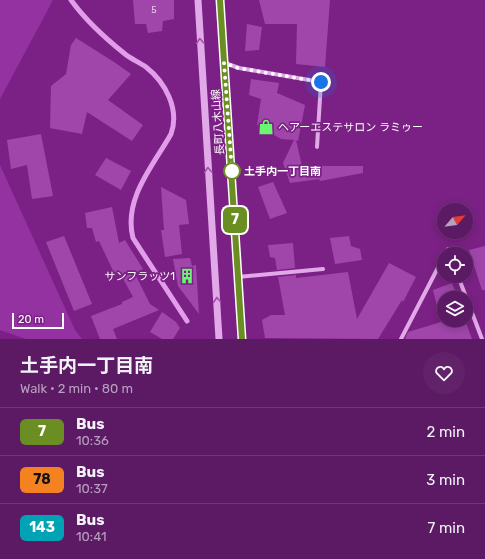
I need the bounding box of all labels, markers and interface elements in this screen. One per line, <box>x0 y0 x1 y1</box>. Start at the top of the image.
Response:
house number: 5 <box>151 5 157 15</box>
one-way arrow <box>196 38 205 44</box>
your location <box>311 72 331 92</box>
street label: 長町八木山線 <box>209 89 227 155</box>
shop icon: ヘアーエステサロン ラミゥー <box>257 118 275 136</box>
place label: ヘアーエステサロン ラミゥー <box>278 121 423 134</box>
marker: 土手内一丁目南 <box>223 162 241 180</box>
place label: 土手内一丁目南 <box>244 165 321 178</box>
one-way arrow <box>204 167 213 173</box>
north arrow <box>437 203 473 239</box>
map controls <box>437 203 473 327</box>
line badge: 7 <box>222 207 248 233</box>
text: 7 <box>231 211 239 228</box>
button: locate <box>437 247 473 283</box>
building icon: サンフラッツ1 <box>178 267 196 285</box>
place label: サンフラッツ1 <box>105 270 175 283</box>
button: layers <box>437 291 473 327</box>
one-way arrow <box>212 297 221 303</box>
scale bar <box>12 311 64 330</box>
text: 20 m <box>18 313 44 326</box>
button: heart <box>423 352 465 394</box>
text: 土手内一丁目南 <box>20 354 153 377</box>
text: Walk · 2 min · 80 m <box>20 381 133 396</box>
text: Bus <box>76 415 104 433</box>
text: 7 <box>38 423 46 440</box>
text: 2 min <box>426 423 465 441</box>
text: 10:36 <box>76 433 109 448</box>
text: Bus <box>76 463 104 481</box>
text: 78 <box>33 471 51 488</box>
text: 3 min <box>426 471 465 489</box>
text: 10:37 <box>76 481 108 496</box>
text: Bus <box>76 511 104 529</box>
text: 143 <box>29 519 55 536</box>
text: 7 min <box>428 519 465 537</box>
text: 10:41 <box>76 529 107 544</box>

